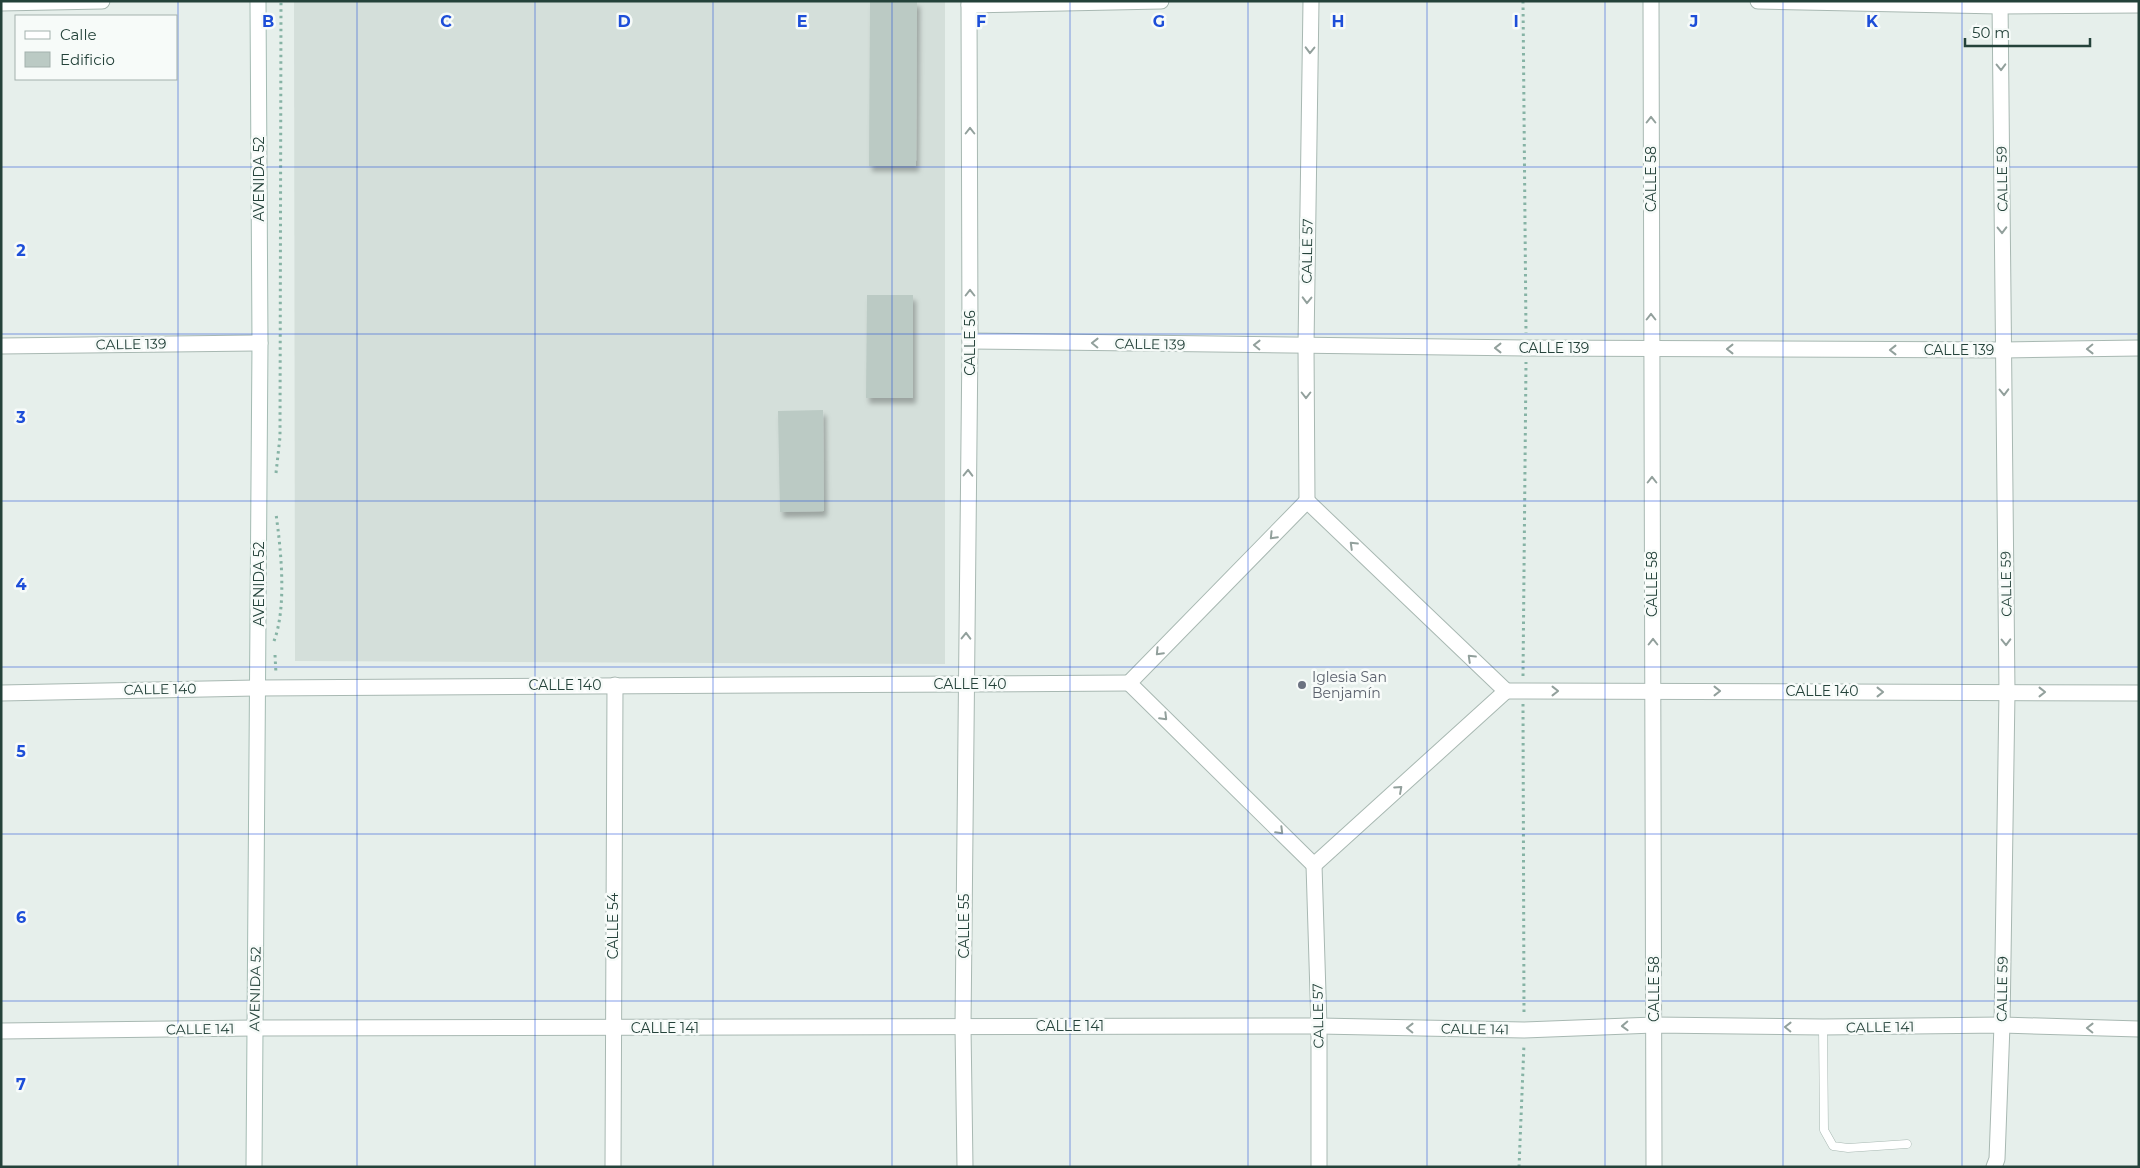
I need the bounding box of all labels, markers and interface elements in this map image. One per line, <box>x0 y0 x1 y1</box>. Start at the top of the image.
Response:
text: B <box>262 12 274 31</box>
text: C <box>440 12 452 31</box>
text: D <box>617 12 631 31</box>
text: E <box>797 12 807 31</box>
text: F <box>976 12 986 31</box>
text: G <box>1153 12 1165 31</box>
text: H <box>1332 12 1344 31</box>
text: I <box>1513 12 1519 31</box>
text: J <box>1689 12 1698 31</box>
text: K <box>1866 12 1879 31</box>
legend <box>15 15 178 80</box>
scale bar <box>1965 15 2090 47</box>
text: 50 m <box>1972 23 2010 42</box>
text: Calle <box>60 25 97 44</box>
one-way arrow <box>1305 46 1316 54</box>
text: Edificio <box>60 50 115 69</box>
one-way arrow <box>1996 64 2006 72</box>
one-way arrow <box>1646 116 1656 124</box>
one-way arrow <box>965 127 975 134</box>
street label: AVENIDA 52 <box>250 136 268 222</box>
street label: CALLE 58 <box>1642 146 1660 212</box>
street label: CALLE 59 <box>1992 146 2012 212</box>
street label: CALLE 57 <box>1297 218 1317 284</box>
one-way arrow <box>1997 226 2007 234</box>
text: 2 <box>16 241 26 260</box>
one-way arrow <box>965 289 975 297</box>
one-way arrow <box>1301 296 1312 304</box>
street label: CALLE 56 <box>961 310 979 376</box>
one-way arrow <box>1646 313 1656 321</box>
street label: CALLE 139 <box>95 334 167 354</box>
street label: CALLE 139 <box>1114 334 1186 354</box>
one-way arrow <box>1090 338 1098 348</box>
street label: CALLE 139 <box>1519 339 1589 357</box>
one-way arrow <box>1253 340 1261 351</box>
street label: CALLE 139 <box>1924 341 1994 359</box>
one-way arrow <box>1493 342 1501 353</box>
one-way arrow <box>1726 344 1734 354</box>
one-way arrow <box>2086 344 2094 354</box>
one-way arrow <box>1888 345 1896 355</box>
one-way arrow <box>1999 389 2009 397</box>
one-way arrow <box>1301 392 1311 399</box>
text: 3 <box>15 408 26 427</box>
one-way arrow <box>963 469 973 477</box>
one-way arrow <box>1647 476 1657 484</box>
one-way arrow <box>1270 531 1279 540</box>
street label: AVENIDA 52 <box>250 541 268 627</box>
one-way arrow <box>1350 542 1359 551</box>
street label: CALLE 58 <box>1643 551 1661 617</box>
street label: CALLE 59 <box>1996 551 2016 617</box>
text: 4 <box>15 575 27 594</box>
one-way arrow <box>961 632 971 640</box>
one-way arrow <box>1648 638 1658 646</box>
one-way arrow <box>2001 639 2011 647</box>
one-way arrow <box>1156 647 1165 656</box>
one-way arrow <box>1467 655 1476 664</box>
place label: Iglesia San Benjamín <box>1312 668 1387 702</box>
street label: CALLE 140 <box>934 675 1006 693</box>
street label: CALLE 140 <box>529 676 601 694</box>
street label: CALLE 140 <box>123 679 197 699</box>
marker: Iglesia San Benjamín <box>1296 679 1308 691</box>
street label: CALLE 140 <box>1786 682 1858 700</box>
one-way arrow <box>1551 686 1559 696</box>
one-way arrow <box>1714 686 1721 696</box>
one-way arrow <box>1876 687 1884 697</box>
one-way arrow <box>2038 687 2046 697</box>
one-way arrow <box>1158 712 1167 721</box>
text: 5 <box>16 742 26 761</box>
one-way arrow <box>1393 785 1402 794</box>
one-way arrow <box>1274 826 1283 835</box>
street label: CALLE 54 <box>604 892 622 959</box>
street label: CALLE 55 <box>955 893 973 959</box>
text: 6 <box>16 908 26 927</box>
street label: AVENIDA 52 <box>245 946 265 1032</box>
street label: CALLE 58 <box>1645 956 1663 1022</box>
street label: CALLE 59 <box>1992 956 2012 1022</box>
street label: CALLE 57 <box>1308 983 1328 1049</box>
street label: CALLE 141 <box>1036 1017 1104 1035</box>
street label: CALLE 141 <box>1846 1017 1914 1037</box>
street label: CALLE 141 <box>166 1019 234 1039</box>
street label: CALLE 141 <box>631 1019 699 1037</box>
street label: CALLE 141 <box>1441 1019 1509 1039</box>
one-way arrow <box>1621 1021 1629 1032</box>
one-way arrow <box>1783 1022 1791 1032</box>
one-way arrow <box>2086 1022 2094 1033</box>
one-way arrow <box>1406 1023 1414 1033</box>
text: 7 <box>16 1075 26 1094</box>

